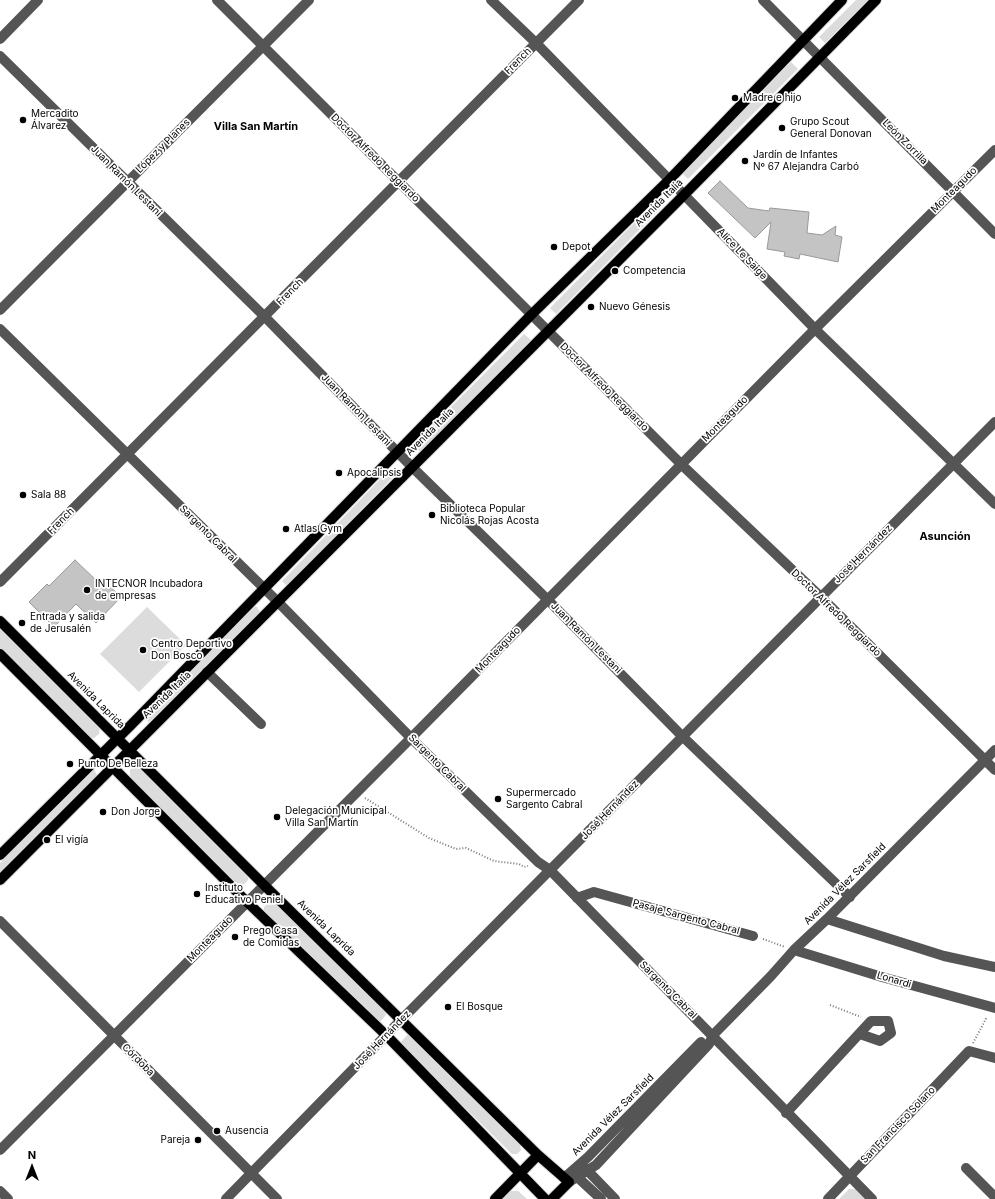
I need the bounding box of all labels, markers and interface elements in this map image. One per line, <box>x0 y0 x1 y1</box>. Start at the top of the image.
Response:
street label: French <box>502 45 534 77</box>
place label: Madre e hijo <box>743 92 801 104</box>
marker: Madre e hijo <box>730 93 740 103</box>
place label: Mercadito Álvarez <box>31 108 79 132</box>
street label: Doctor Alfredo Reggiardo <box>328 111 422 205</box>
marker: Mercadito Álvarez <box>18 115 28 125</box>
street label: López y Planes <box>133 116 193 176</box>
place label: Grupo Scout General Donovan <box>790 116 872 140</box>
street label: León Zorrilla <box>880 117 930 167</box>
district label: Villa San Martín <box>214 120 298 134</box>
marker: Grupo Scout General Donovan <box>777 123 787 133</box>
street label: Juan Ramón Lestani <box>88 143 164 219</box>
place label: Jardín de Infantes Nº 67 Alejandra Carbó <box>753 149 859 172</box>
marker: Jardín de Infantes Nº 67 Alejandra Carbó <box>740 156 750 166</box>
street label: Monteagudo <box>929 165 979 215</box>
street label: Avenida Italia <box>633 177 685 229</box>
street label: Alice Le Saige <box>714 226 770 282</box>
place label: Depot <box>562 241 590 253</box>
marker: Depot <box>549 242 559 252</box>
place label: Competencia <box>623 265 686 277</box>
marker: Competencia <box>610 266 620 276</box>
street label: French <box>274 276 306 308</box>
place label: Nuevo Génesis <box>599 301 670 313</box>
marker: Nuevo Génesis <box>586 302 596 312</box>
street label: Doctor Alfredo Reggiardo <box>557 340 651 434</box>
street label: Juan Ramón Lestani <box>319 371 393 449</box>
street label: Monteagudo <box>700 394 750 444</box>
street label: Avenida Italia <box>404 406 456 458</box>
place label: Apocalipsis <box>347 467 401 479</box>
marker: Apocalipsis <box>334 468 344 478</box>
place label: Sala 88 <box>31 489 66 501</box>
marker: Sala 88 <box>18 490 28 500</box>
street label: Sargento Cabral <box>177 503 239 565</box>
place label: Biblioteca Popular Nicolás Rojas Acosta <box>440 503 539 526</box>
street label: French <box>45 505 77 537</box>
marker: Biblioteca Popular Nicolás Rojas Acosta <box>427 510 437 520</box>
street label: José Hernández <box>831 522 895 586</box>
place label: Atlas Gym <box>294 523 342 535</box>
marker: Atlas Gym <box>281 524 291 534</box>
district label: Asunción <box>920 530 970 544</box>
street label: Doctor Alfredo Reggiardo <box>789 567 883 659</box>
place label: INTECNOR Incubadora de empresas <box>95 578 203 602</box>
marker: INTECNOR Incubadora de empresas <box>82 585 92 595</box>
street label: Juan Ramón Lestani <box>548 600 624 676</box>
place label: Entrada y salida de Jerusalén <box>30 611 105 634</box>
marker: Entrada y salida de Jerusalén <box>17 618 27 628</box>
street label: Monteagudo <box>473 624 523 676</box>
place label: Centro Deportivo Don Bosco <box>151 638 232 662</box>
marker: Centro Deportivo Don Bosco <box>138 645 148 655</box>
street label: Avenida Laprida <box>65 669 127 731</box>
street label: Avenida Italia <box>140 669 194 721</box>
street label: Sargento Cabral <box>406 732 468 794</box>
place label: Punto De Belleza <box>78 758 158 770</box>
marker: Punto De Belleza <box>65 759 75 769</box>
street label: José Hernández <box>579 778 641 842</box>
place label: Supermercado Sargento Cabral <box>506 787 582 810</box>
marker: Supermercado Sargento Cabral <box>493 794 503 804</box>
place label: Delegación Municipal Villa San Martín <box>285 805 387 828</box>
place label: Don Jorge <box>111 806 160 818</box>
marker: Don Jorge <box>98 807 108 817</box>
marker: Delegación Municipal Villa San Martín <box>272 812 282 822</box>
place label: El vigía <box>55 834 88 846</box>
marker: El vigía <box>42 835 52 845</box>
street label: Avenida Vélez Sarsfield <box>802 841 888 927</box>
place label: Instituto Educativo Peniel <box>205 882 283 906</box>
marker: Instituto Educativo Peniel <box>192 889 202 899</box>
street label: Avenida Laprida <box>295 897 357 959</box>
street label: Pasaje Sargento Cabral <box>631 897 741 937</box>
street label: Monteagudo <box>185 914 235 964</box>
place label: Prego Casa de Comidas <box>243 925 299 948</box>
marker: Prego Casa de Comidas <box>230 932 240 942</box>
street label: Sargento Cabral <box>637 959 699 1021</box>
street label: Lonardi <box>875 969 913 991</box>
place label: El Bosque <box>456 1001 503 1013</box>
marker: El Bosque <box>443 1002 453 1012</box>
street label: José Hernández <box>351 1008 413 1072</box>
street label: Córdoba <box>119 1041 157 1079</box>
street label: Avenida Vélez Sarsfield <box>570 1072 656 1158</box>
street label: San Francisco Solano <box>858 1084 938 1166</box>
place label: Ausencia <box>225 1125 269 1137</box>
marker: Ausencia <box>212 1126 222 1136</box>
place label: Pareja <box>161 1134 190 1146</box>
marker: Pareja <box>193 1135 203 1145</box>
north arrow <box>12 1147 52 1187</box>
text: N <box>28 1148 36 1162</box>

